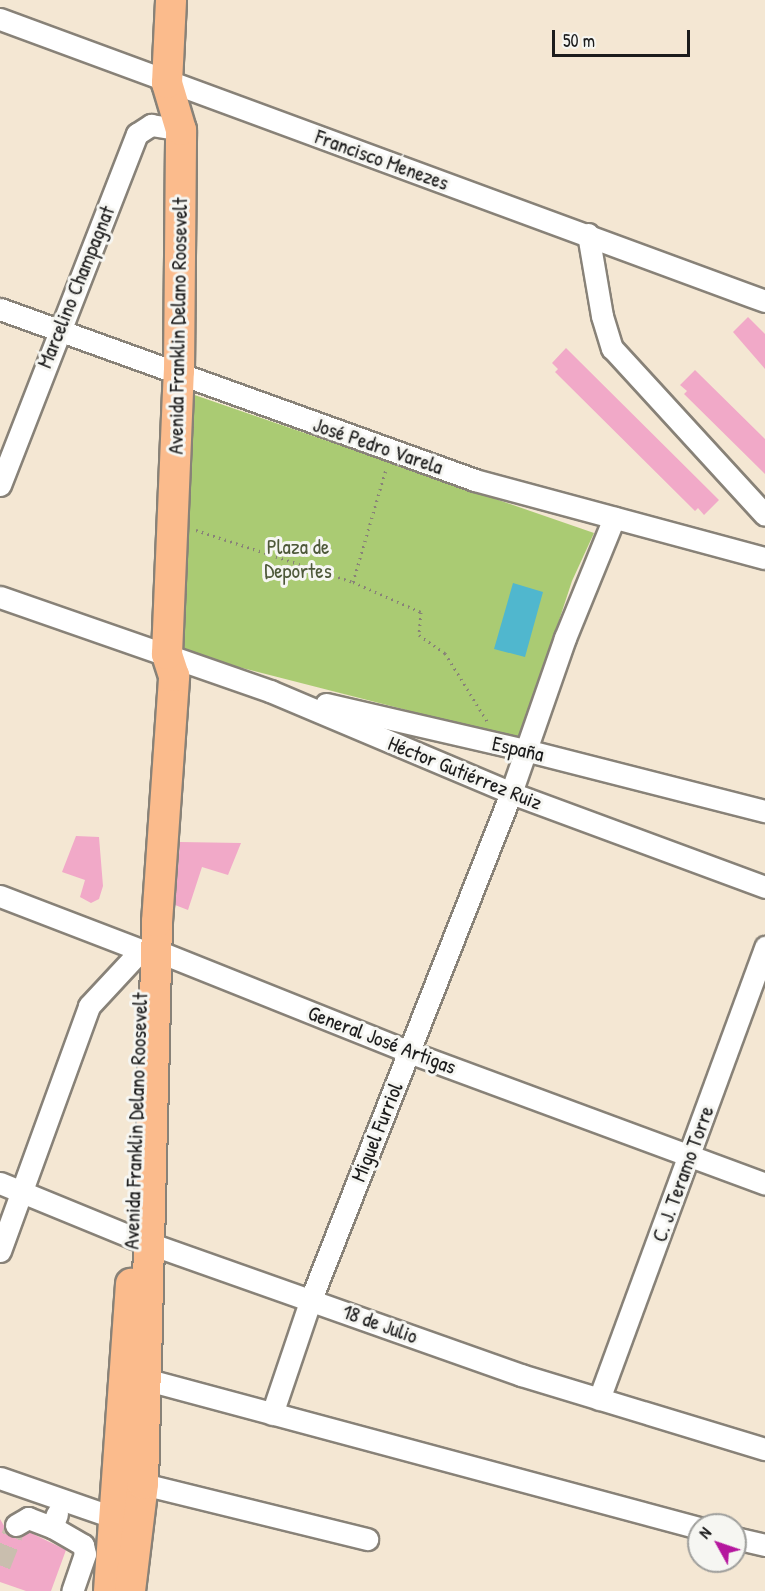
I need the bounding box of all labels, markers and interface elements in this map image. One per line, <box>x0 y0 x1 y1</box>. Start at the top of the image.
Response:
scale bar <box>555 18 693 56</box>
text: 50 m <box>563 28 595 53</box>
street label: Francisco Menezes <box>312 124 452 196</box>
street label: Avenida Franklin Delano Roosevelt <box>163 197 193 455</box>
street label: Marcelino Champagnat <box>32 202 120 372</box>
street label: José Pedro Varela <box>310 412 446 480</box>
park label: Plaza de Deportes <box>264 534 332 584</box>
street label: Héctor Gutiérrez Ruiz <box>384 731 546 815</box>
street label: España <box>490 731 546 767</box>
street label: Avenida Franklin Delano Roosevelt <box>119 992 153 1250</box>
street label: General José Artigas <box>304 1000 460 1080</box>
street label: Miguel Furriol <box>346 1079 408 1185</box>
street label: C. J. Teramo Torre <box>647 1103 719 1245</box>
street label: 18 de Julio <box>339 1299 421 1349</box>
north arrow <box>687 1513 747 1573</box>
text: N <box>694 1522 716 1543</box>

